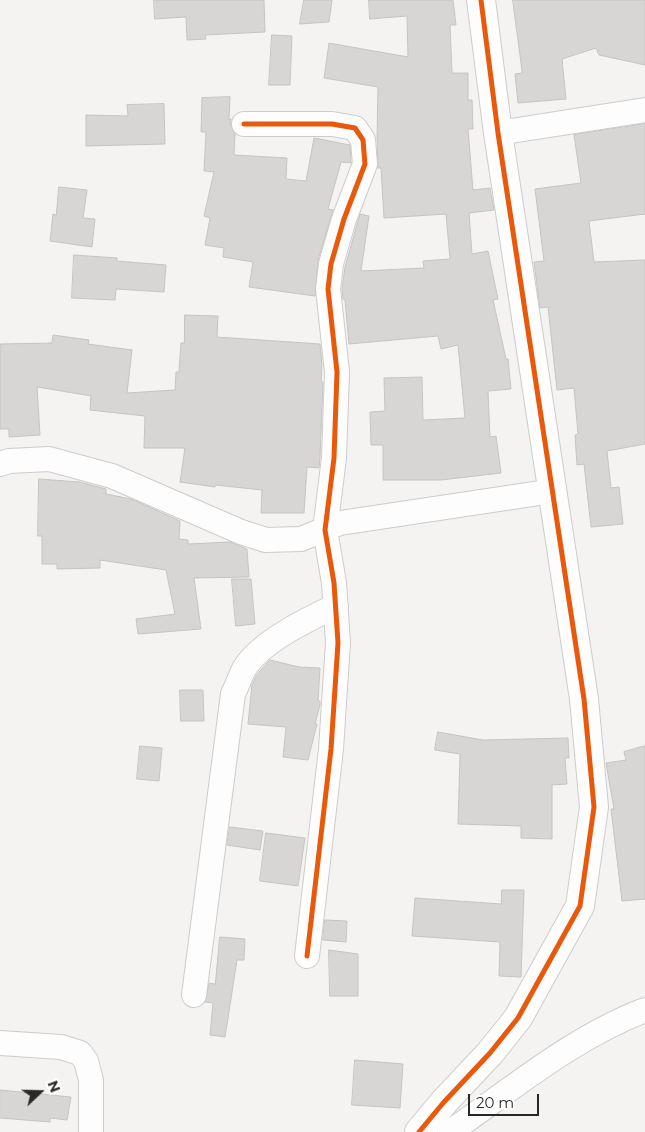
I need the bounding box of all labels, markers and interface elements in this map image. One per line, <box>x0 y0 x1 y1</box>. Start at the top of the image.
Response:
north arrow <box>15 1067 65 1117</box>
text: N <box>44 1078 64 1095</box>
scale bar <box>470 1084 541 1116</box>
text: 20 m <box>476 1093 514 1112</box>

